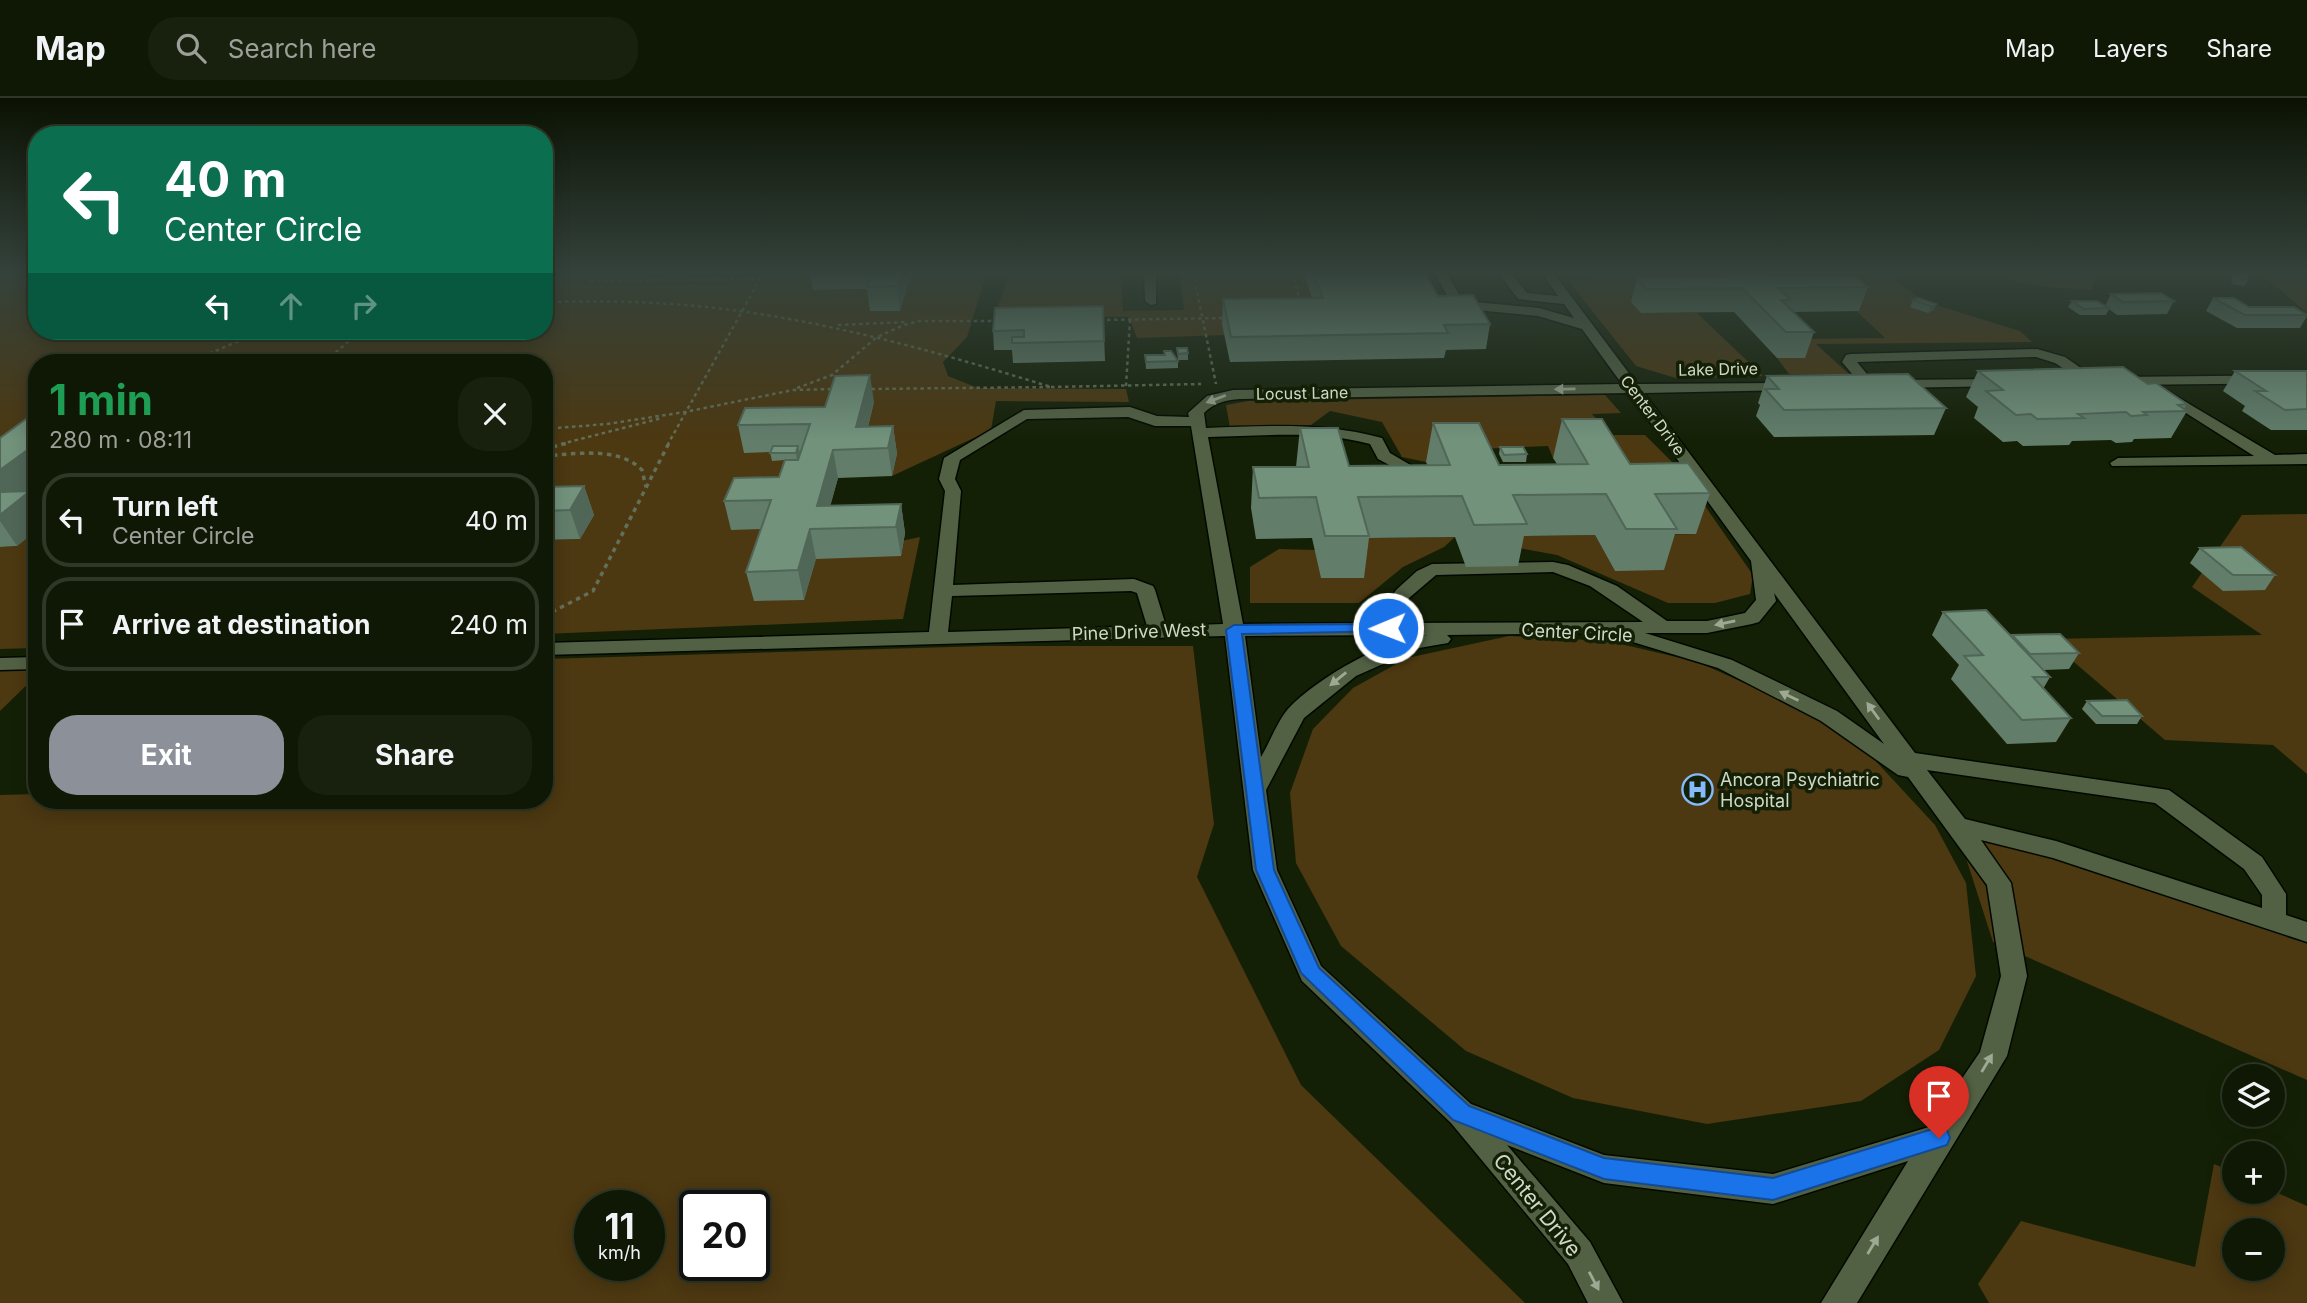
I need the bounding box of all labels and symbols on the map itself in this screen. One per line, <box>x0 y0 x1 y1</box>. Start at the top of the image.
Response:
street label: Lake Drive <box>1678 358 1758 380</box>
street label: Center Drive <box>1616 371 1690 459</box>
street label: Locust Lane <box>1256 382 1348 404</box>
one-way arrow <box>1554 383 1576 395</box>
one-way arrow <box>1205 394 1226 405</box>
position arrow <box>1351 591 1425 665</box>
one-way arrow <box>1714 618 1736 629</box>
street label: Pine Drive West <box>1071 619 1207 644</box>
street label: Center Circle <box>1521 619 1633 646</box>
one-way arrow <box>1330 672 1348 687</box>
one-way arrow <box>1779 690 1799 701</box>
one-way arrow <box>1866 702 1880 720</box>
place label: Ancora Psychiatric Hospital <box>1720 769 1880 811</box>
hospital icon: Ancora Psychiatric Hospital <box>1680 773 1714 807</box>
one-way arrow <box>1981 1054 1994 1073</box>
pin <box>1909 1066 1969 1138</box>
street label: Center Drive <box>1488 1148 1586 1261</box>
speed limit sign: 20 <box>679 1190 770 1281</box>
one-way arrow <box>1867 1235 1880 1254</box>
one-way arrow <box>1588 1271 1600 1291</box>

